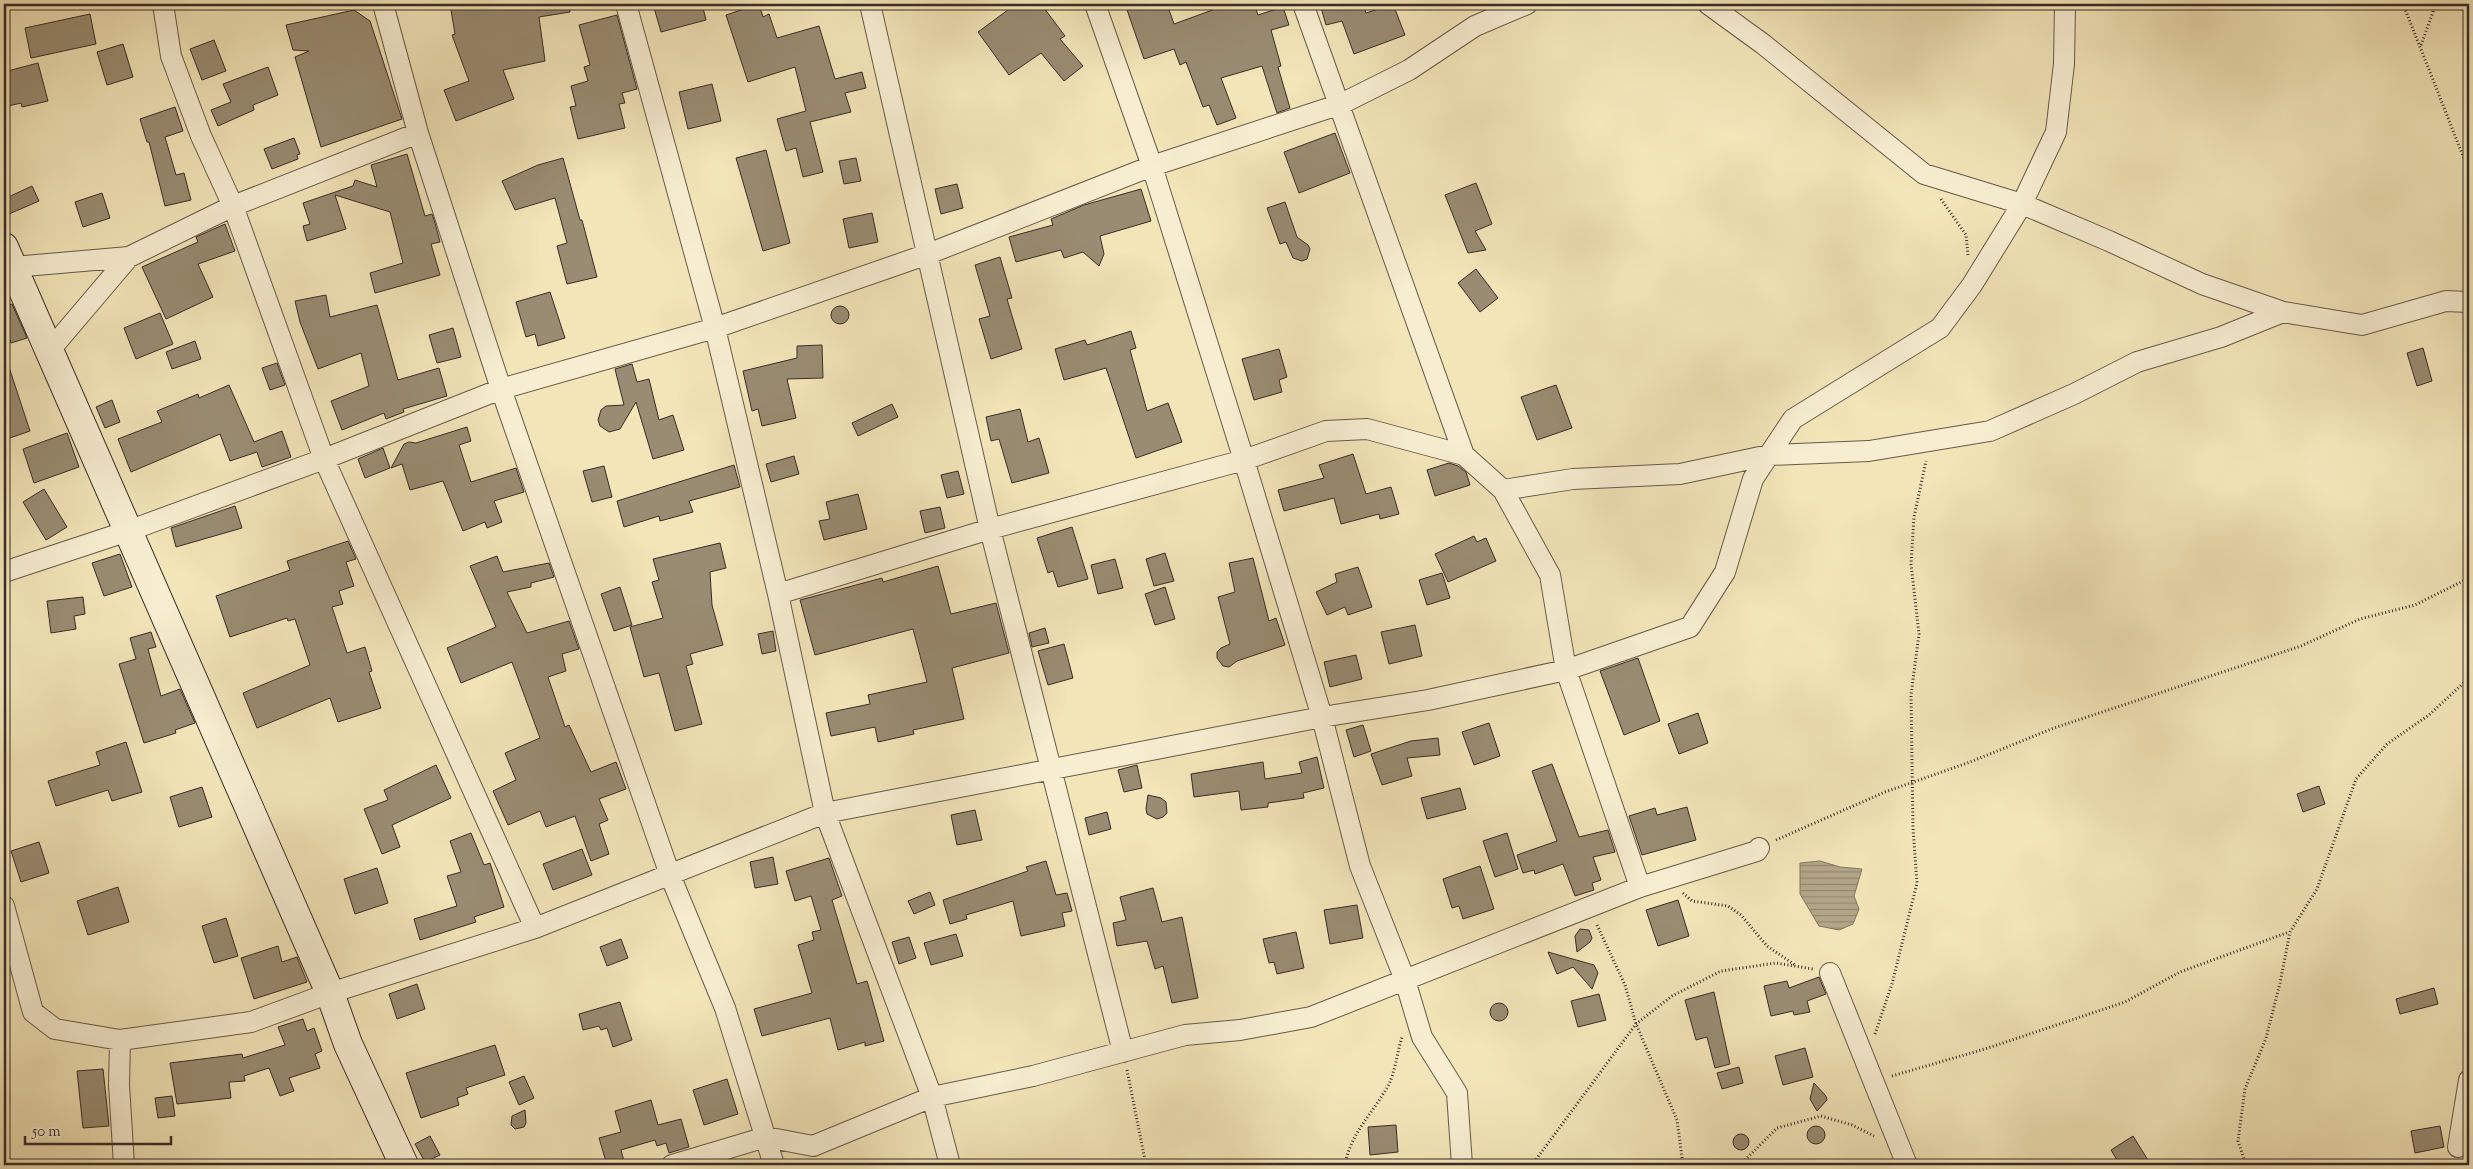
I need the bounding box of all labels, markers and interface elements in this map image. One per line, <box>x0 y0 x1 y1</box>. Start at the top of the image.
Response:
scale bar <box>25 1114 171 1146</box>
text: 50 m <box>31 1122 61 1143</box>

